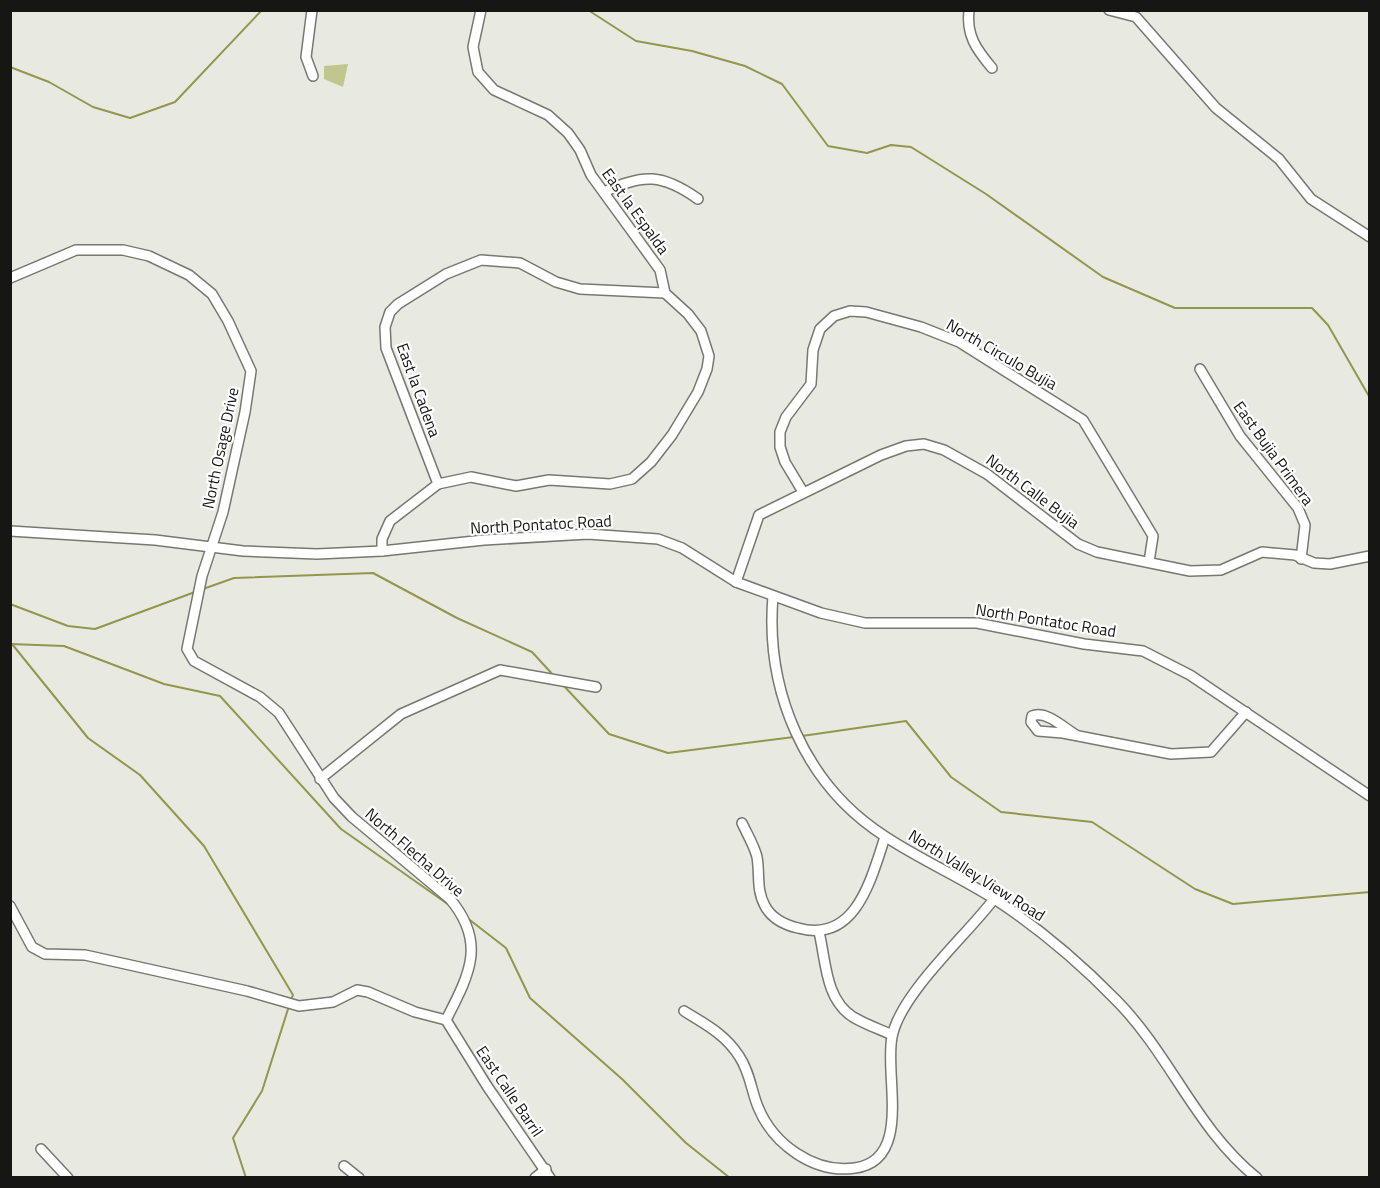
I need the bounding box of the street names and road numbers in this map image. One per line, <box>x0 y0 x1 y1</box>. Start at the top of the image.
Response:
street label: East la Espalda <box>596 163 676 259</box>
street label: North Circulo Bujia <box>942 312 1062 396</box>
street label: East la Cadena <box>391 340 447 440</box>
street label: North Osage Drive <box>195 385 245 511</box>
street label: East Bujia Primera <box>1228 396 1320 510</box>
street label: North Calle Bujia <box>981 448 1085 534</box>
street label: North Pontatoc Road <box>470 508 612 540</box>
street label: North Pontatoc Road <box>974 597 1118 643</box>
street label: North Flecha Drive <box>360 802 470 902</box>
street label: North Valley View Road <box>904 823 1050 927</box>
street label: East Calle Barril <box>471 1041 549 1141</box>

